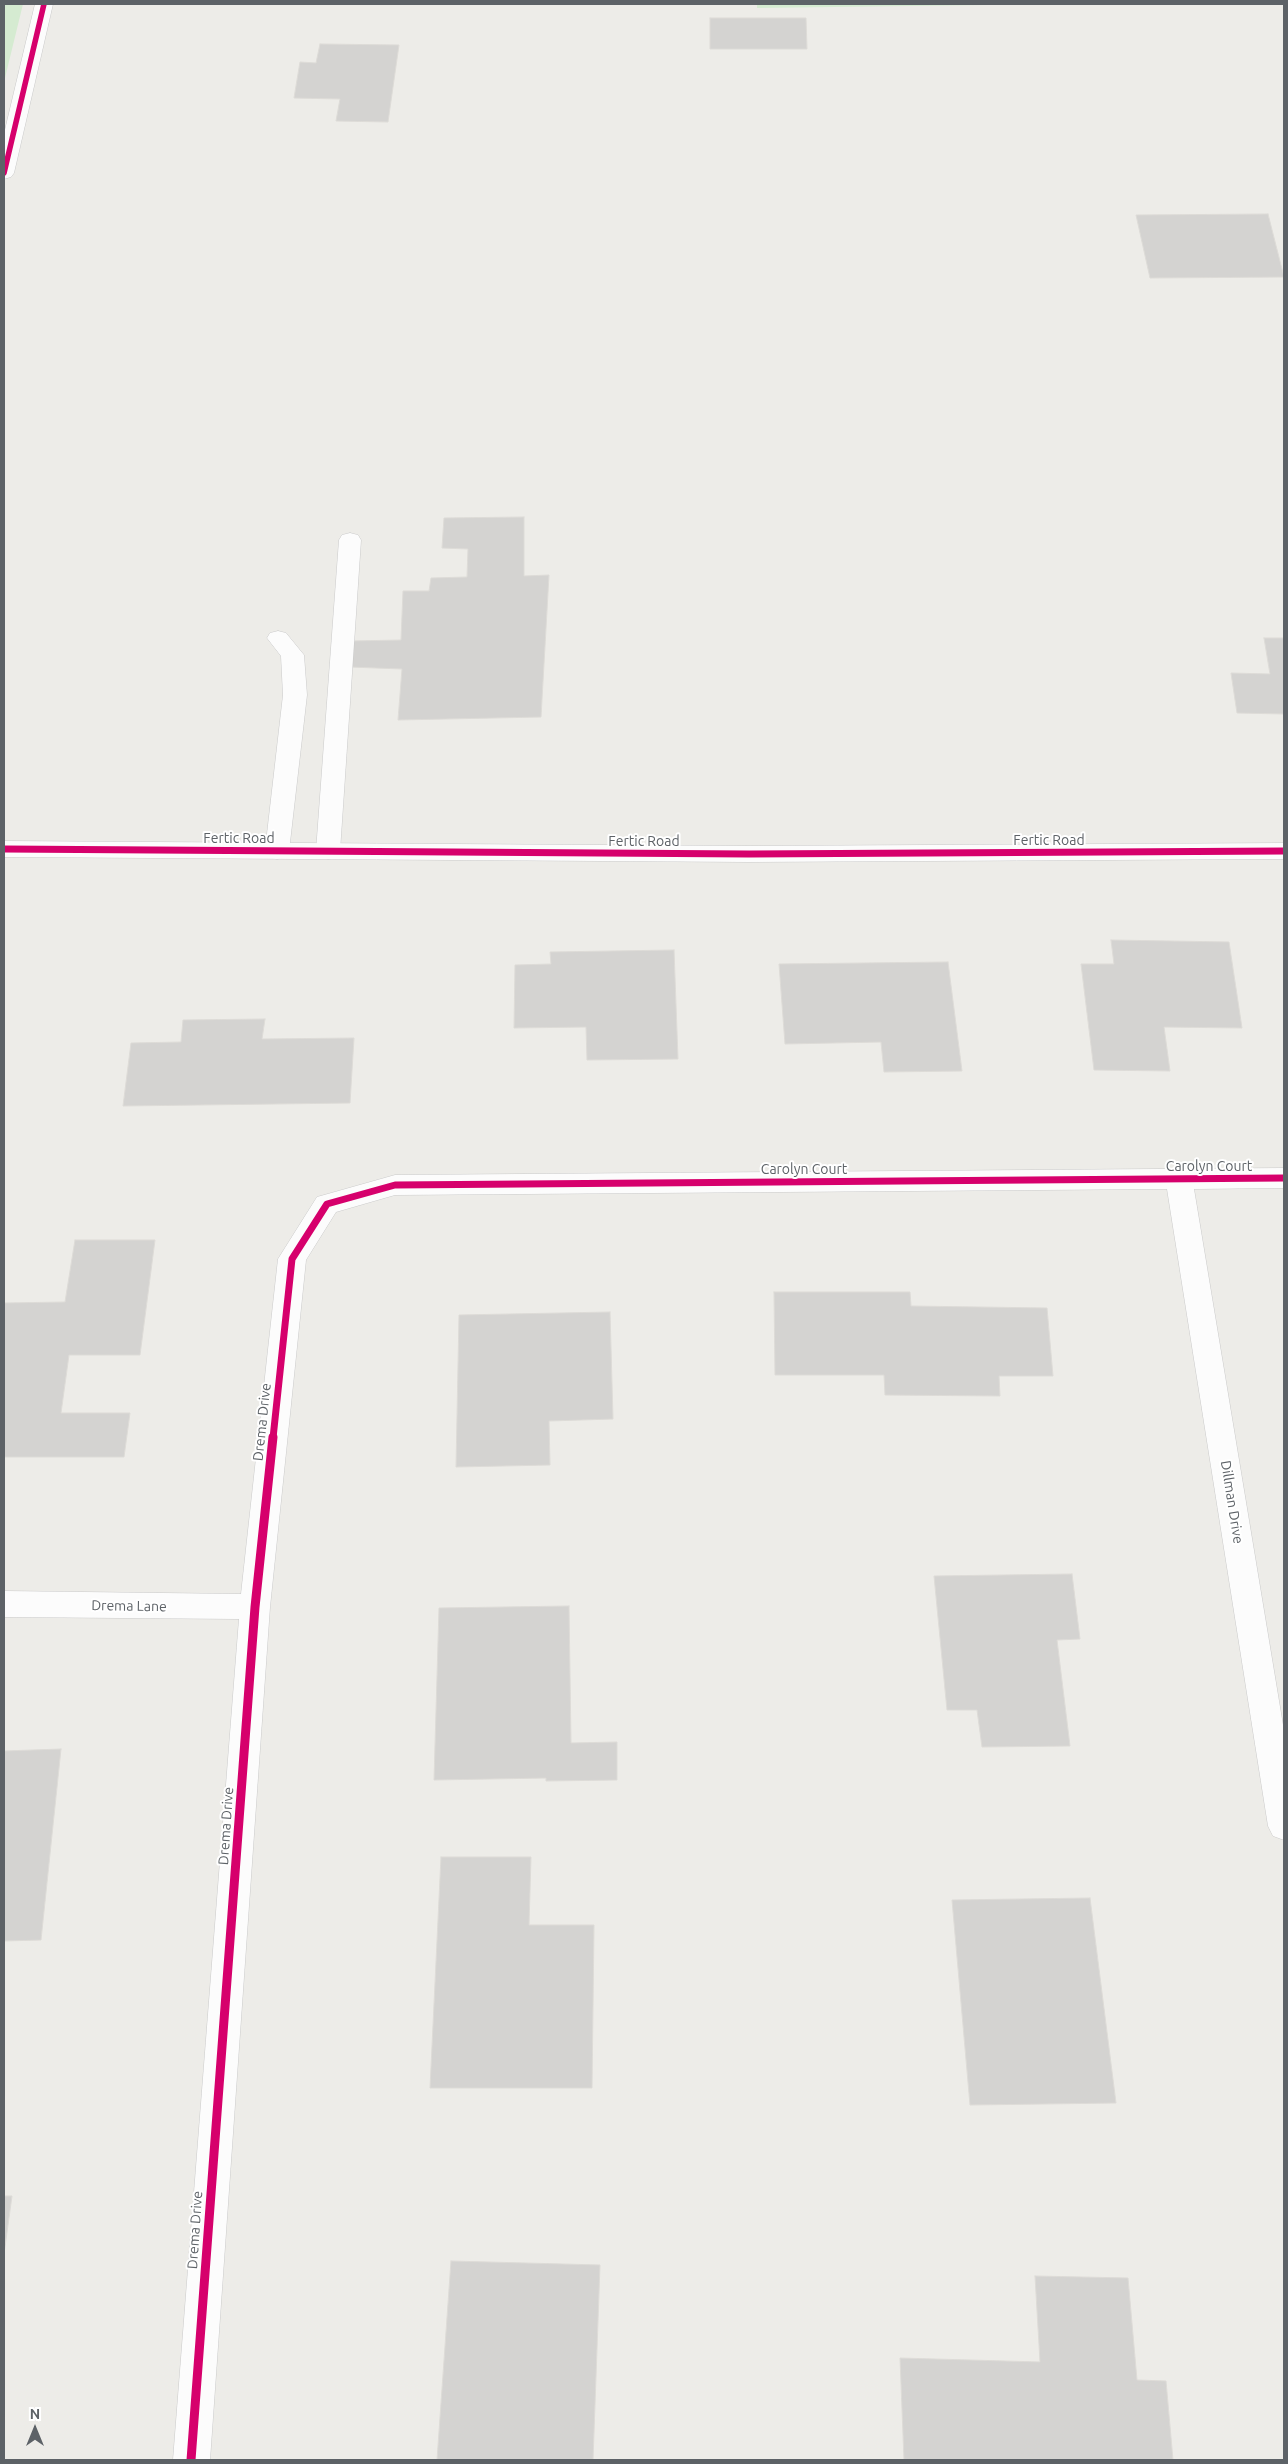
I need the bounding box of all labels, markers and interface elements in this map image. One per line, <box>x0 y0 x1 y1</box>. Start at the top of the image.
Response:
street label: Fertic Road <box>203 830 275 846</box>
street label: Fertic Road <box>1013 832 1085 848</box>
street label: Fertic Road <box>608 833 680 849</box>
street label: Carolyn Court <box>1166 1158 1252 1174</box>
street label: Carolyn Court <box>761 1161 847 1177</box>
street label: Drema Drive <box>250 1382 274 1462</box>
street label: Dillman Drive <box>1217 1459 1247 1545</box>
street label: Drema Lane <box>91 1597 167 1615</box>
street label: Drema Drive <box>215 1786 237 1866</box>
street label: Drema Drive <box>184 2190 206 2270</box>
north arrow <box>10 2404 60 2454</box>
text: N <box>30 2406 40 2422</box>

